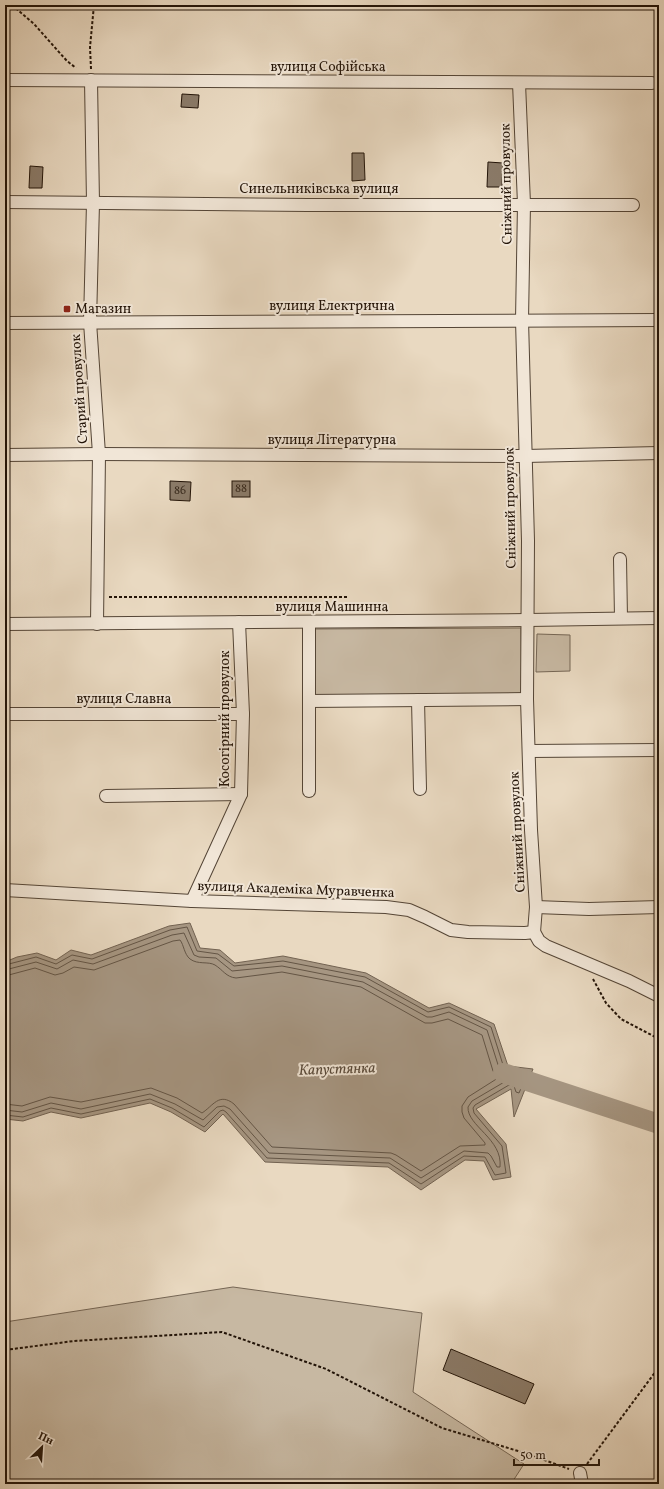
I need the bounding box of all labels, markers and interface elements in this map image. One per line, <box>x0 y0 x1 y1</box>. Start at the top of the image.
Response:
street label: вулиця Софійська <box>270 58 386 77</box>
street label: Сніжний провулок <box>496 123 518 245</box>
street label: Синельниківська вулиця <box>239 180 399 199</box>
street label: вулиця Електрична <box>269 297 395 316</box>
place label: Магазин <box>75 300 132 319</box>
marker: Магазин <box>62 304 72 314</box>
street label: Старий провулок <box>67 333 93 445</box>
street label: вулиця Літературна <box>268 431 396 450</box>
street label: Сніжний провулок <box>500 447 522 569</box>
house number: 88 <box>235 481 247 497</box>
house number: 86 <box>174 483 186 499</box>
street label: вулиця Машинна <box>276 598 388 617</box>
street label: Косогірний провулок <box>216 650 235 787</box>
street label: вулиця Славна <box>77 690 172 709</box>
street label: Сніжний провулок <box>505 770 531 893</box>
street label: вулиця Академіка Муравченка <box>197 877 395 903</box>
water label: Капустянка <box>298 1058 376 1082</box>
north arrow <box>22 1427 62 1467</box>
text: Пн <box>35 1429 56 1449</box>
scale bar <box>514 1441 599 1467</box>
text: 50 m <box>520 1448 546 1464</box>

